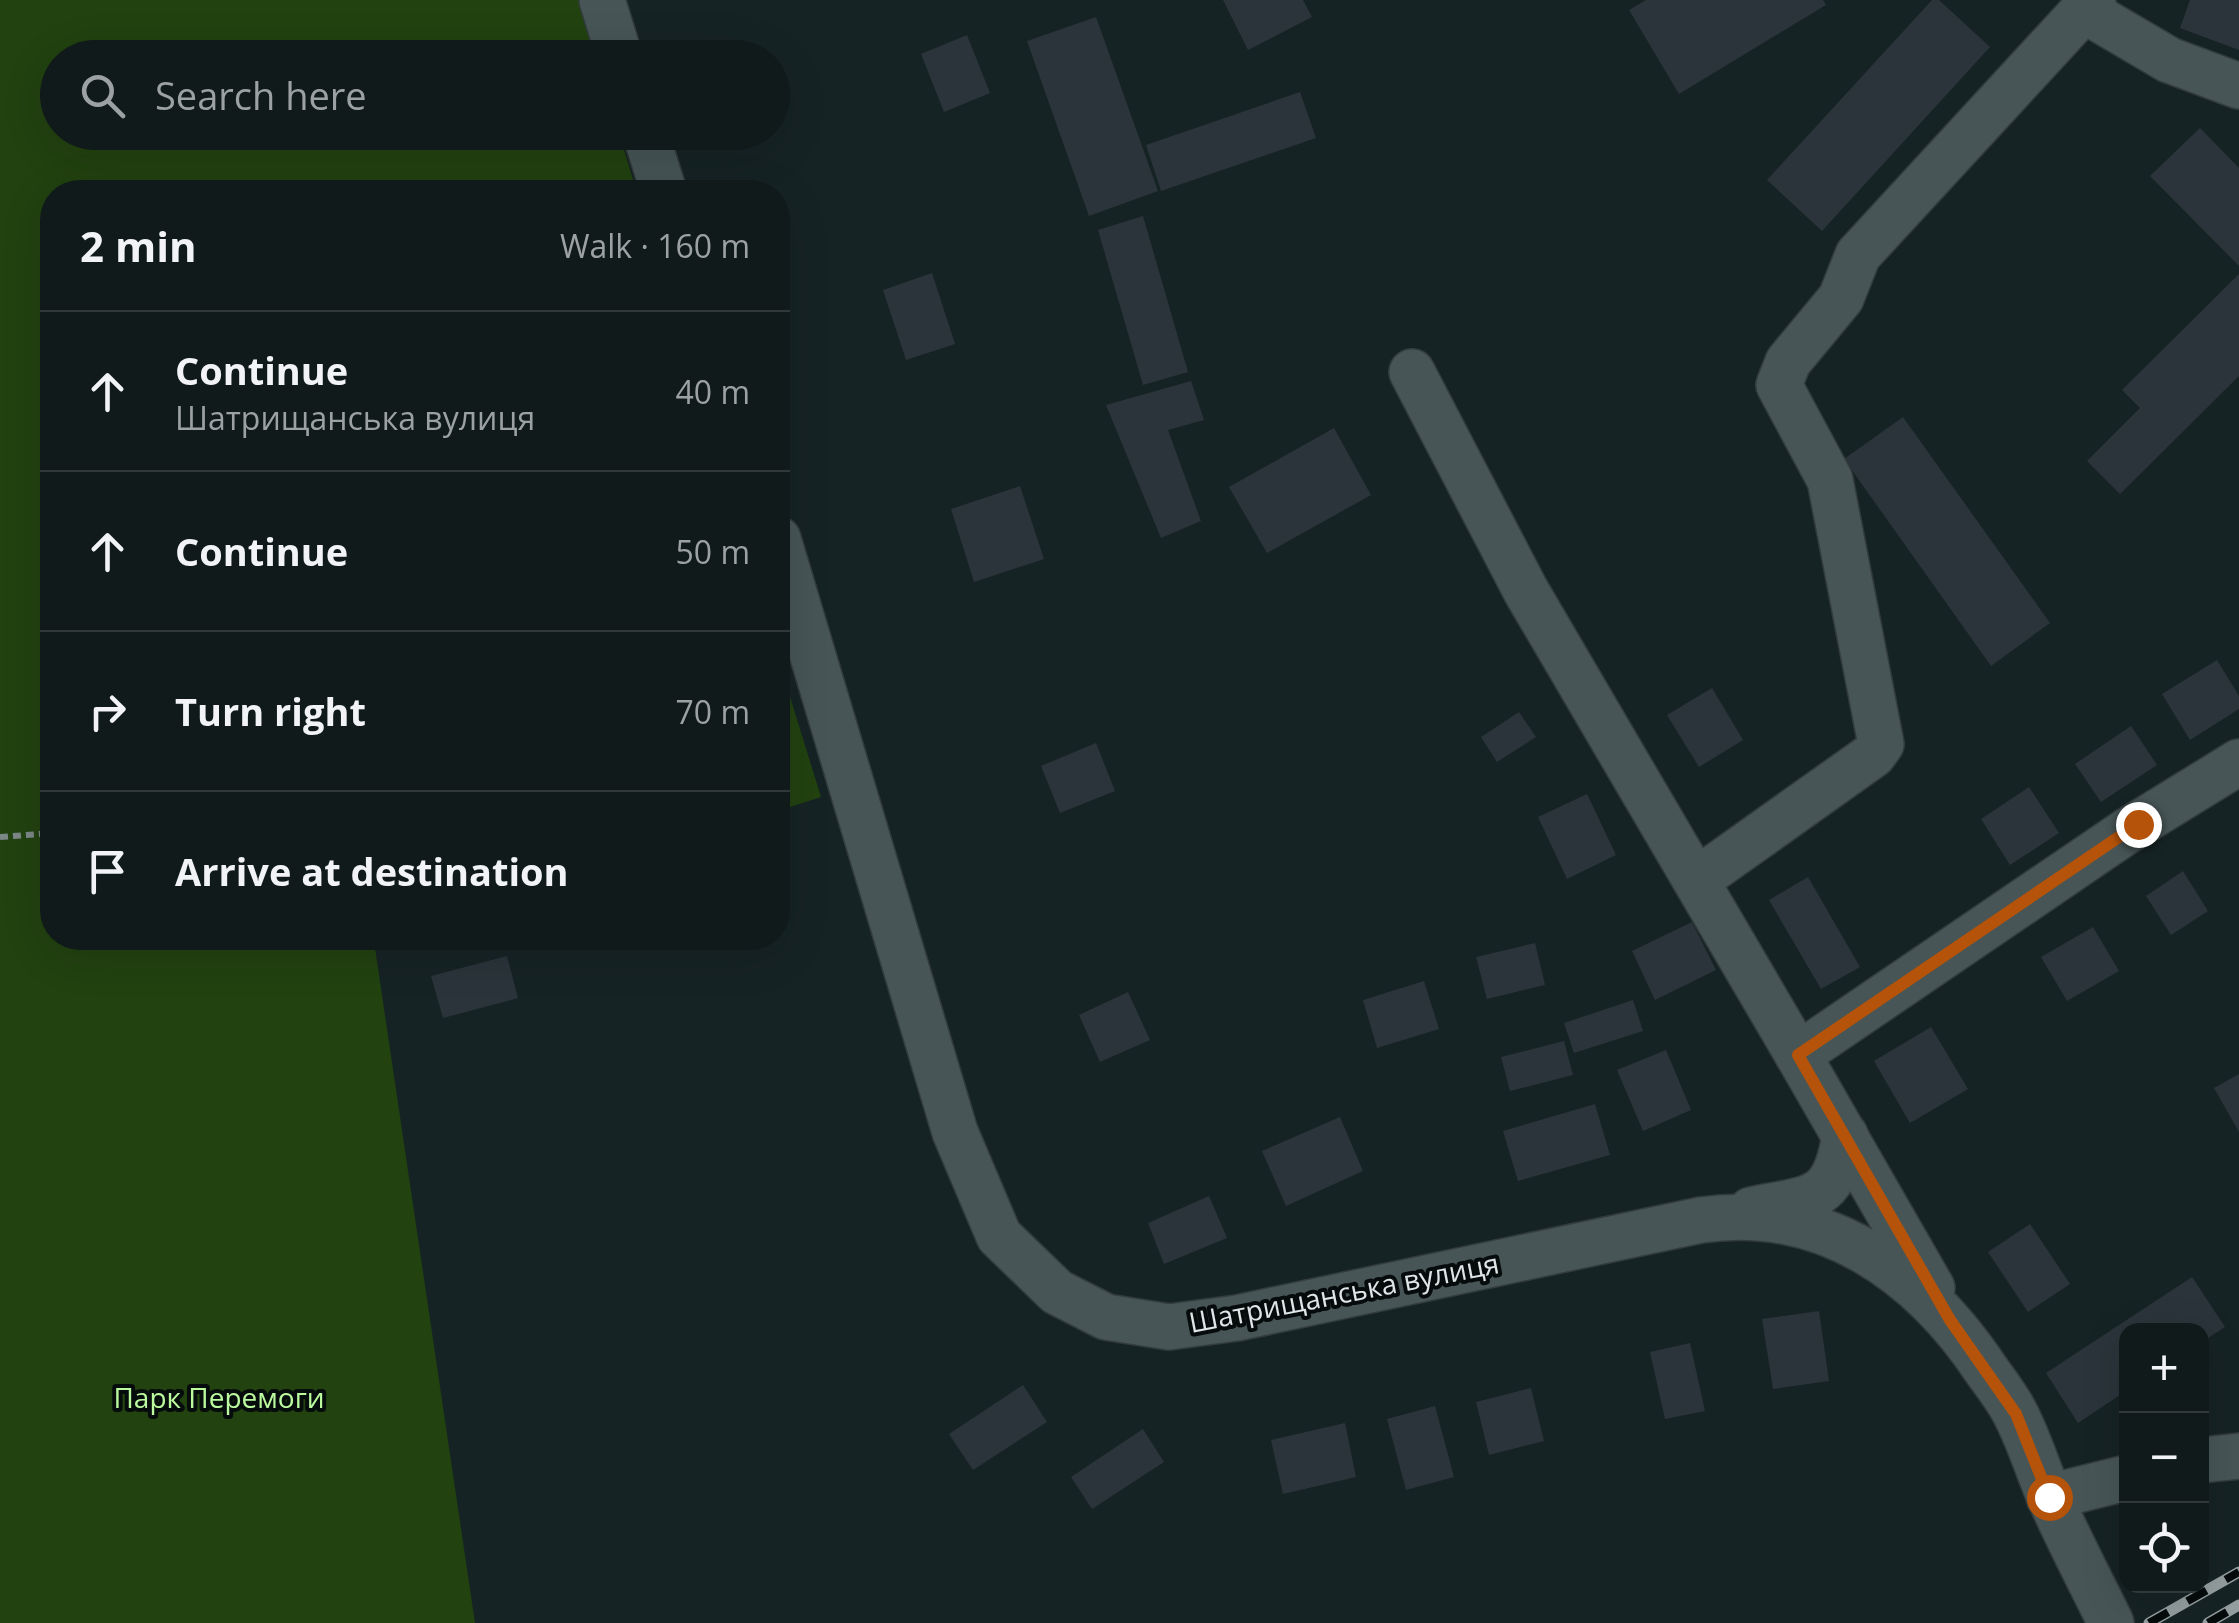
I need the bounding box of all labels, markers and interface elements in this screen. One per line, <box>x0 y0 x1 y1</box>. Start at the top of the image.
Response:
search box <box>40 40 790 150</box>
icon: search <box>75 68 130 123</box>
text: Search here <box>155 69 367 121</box>
text: 2 min <box>80 217 197 274</box>
text: Walk · 160 m <box>560 224 750 267</box>
text: Continue <box>175 344 348 396</box>
icon: ahead <box>80 364 135 419</box>
text: 40 m <box>675 370 750 413</box>
text: Шатрищанська вулиця <box>175 396 535 439</box>
icon: ahead <box>80 524 135 579</box>
text: Continue <box>175 525 348 577</box>
text: 50 m <box>675 530 750 573</box>
icon: right <box>80 684 135 739</box>
text: Turn right <box>175 685 366 737</box>
text: 70 m <box>675 690 750 733</box>
route end <box>2116 802 2162 848</box>
icon: arrive <box>80 844 135 899</box>
text: Arrive at destination <box>175 845 569 897</box>
street label: Шатрищанська вулиця <box>1186 1243 1502 1341</box>
map controls <box>2119 1323 2209 1593</box>
button: + <box>2119 1323 2209 1413</box>
park label: Парк Перемоги <box>113 1378 325 1416</box>
button: − <box>2119 1413 2209 1503</box>
route start <box>2027 1475 2073 1521</box>
button: locate <box>2119 1503 2209 1593</box>

